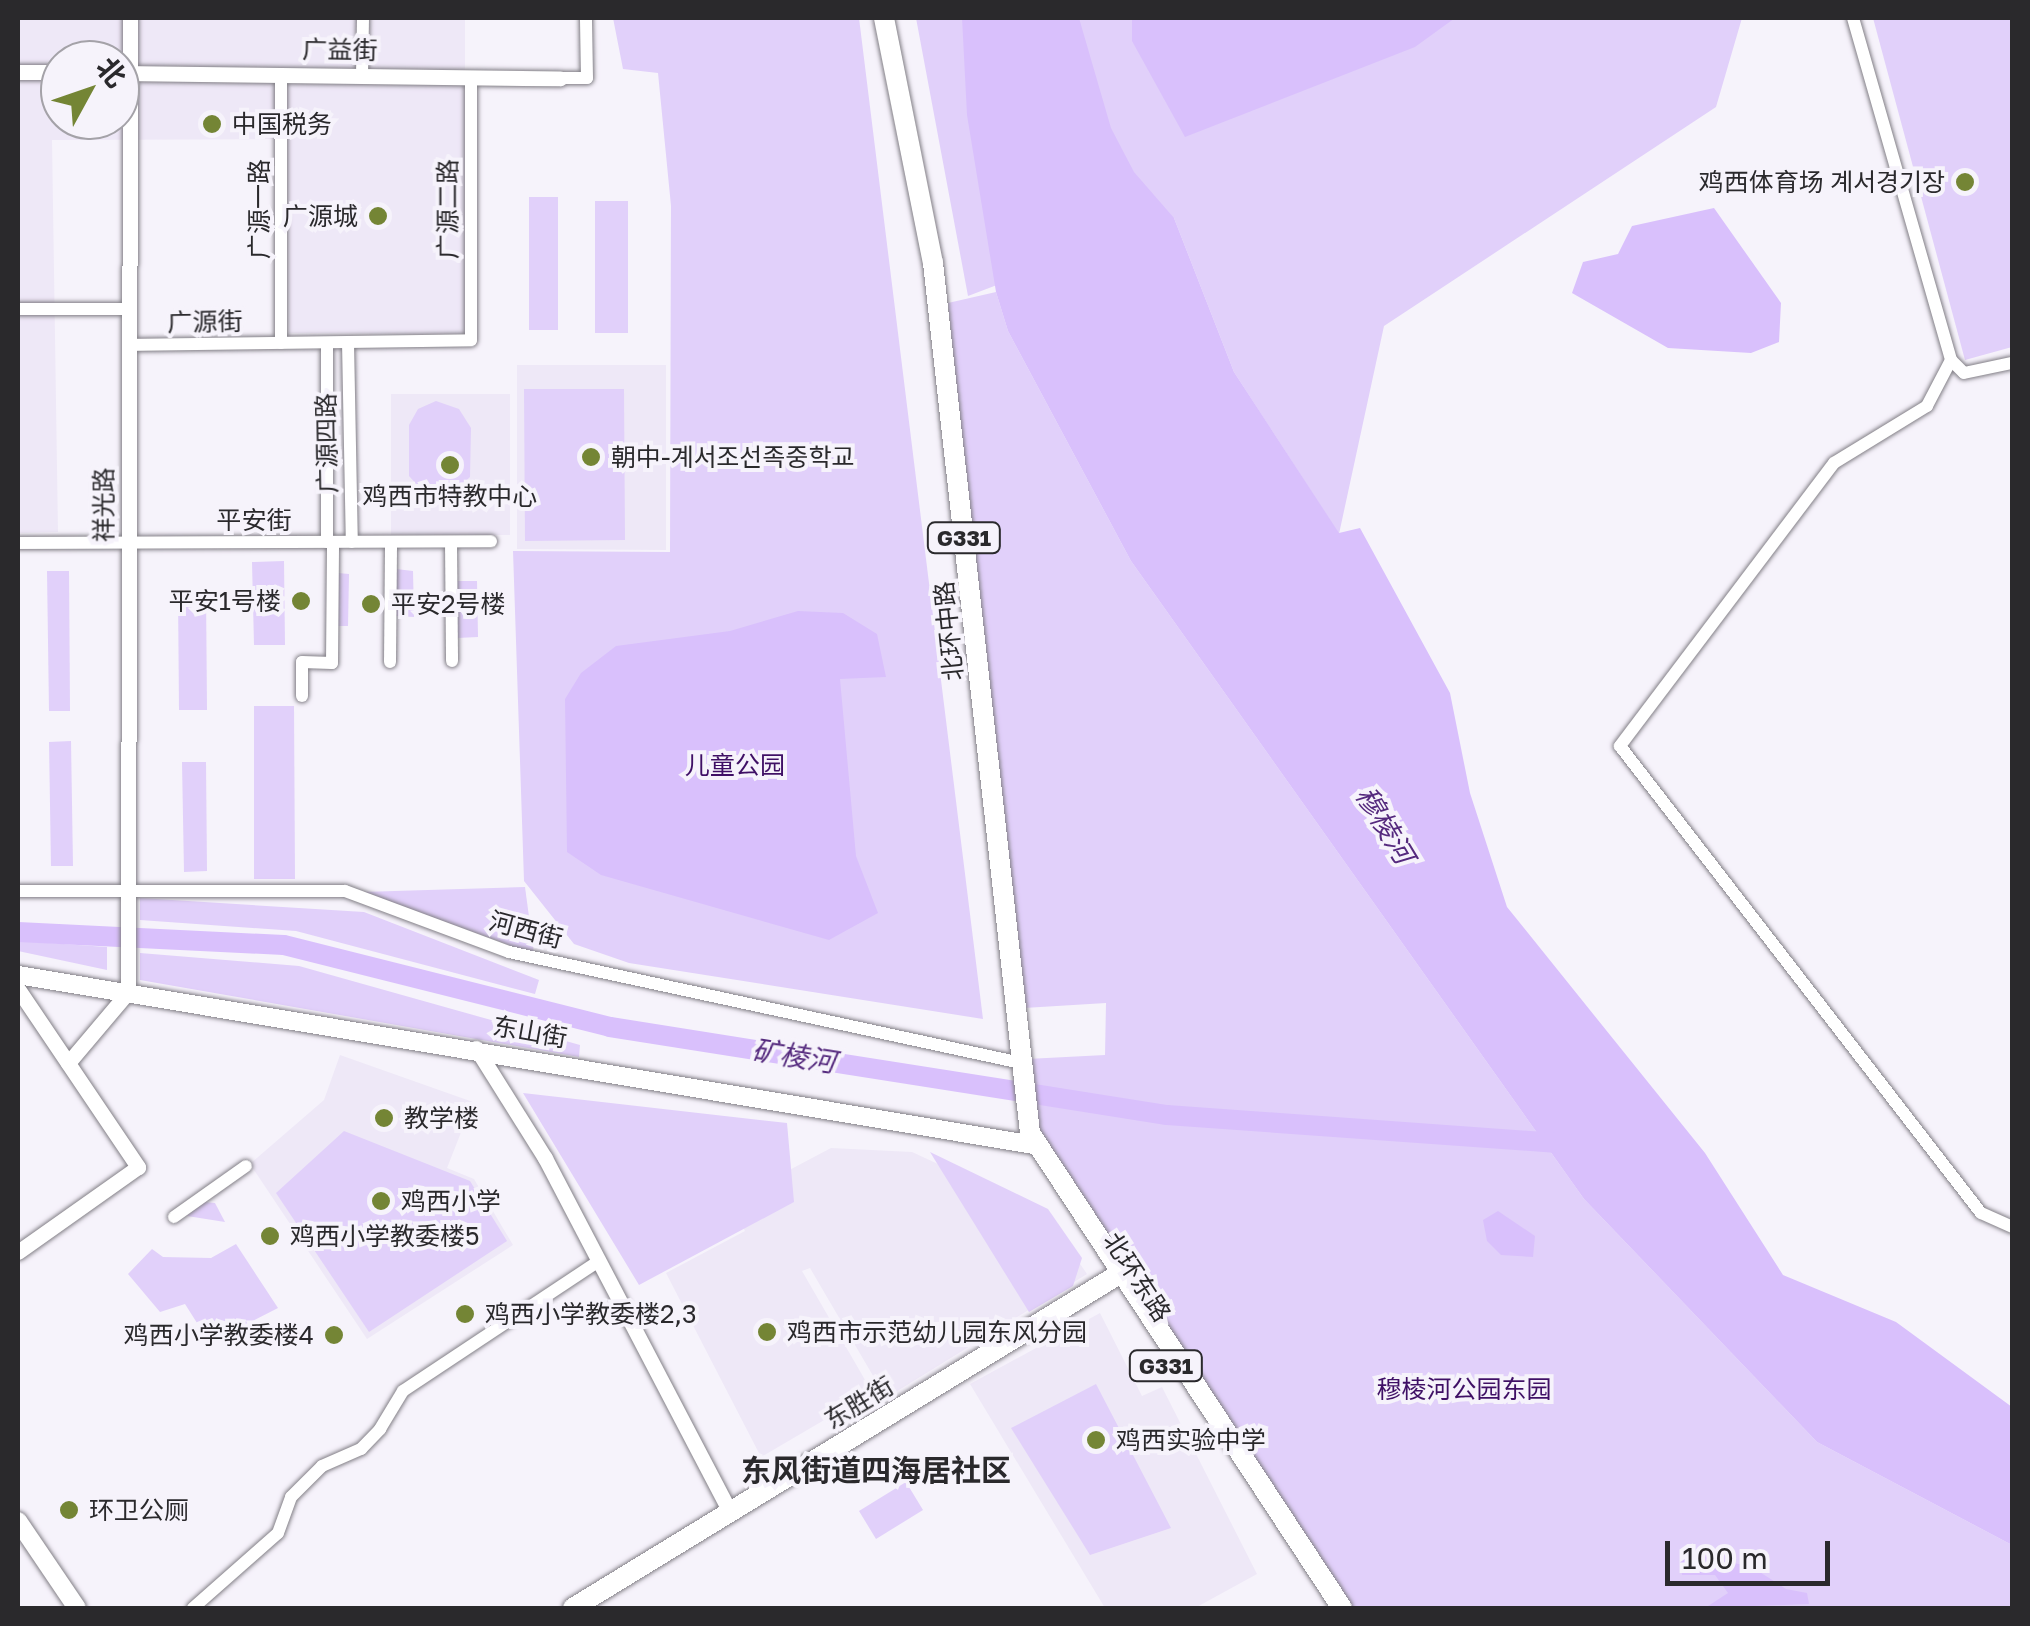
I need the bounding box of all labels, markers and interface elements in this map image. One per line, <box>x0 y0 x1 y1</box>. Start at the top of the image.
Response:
street label: 广益街 <box>302 34 378 66</box>
north arrow <box>40 40 140 140</box>
text: 北 <box>90 50 133 93</box>
place label: 中国税务 <box>232 109 332 139</box>
marker: 中国税务 <box>201 113 223 135</box>
street label: 广源一路 <box>244 159 274 259</box>
street label: 广源二路 <box>433 159 463 259</box>
place label: 鸡西体育场 계서경기장 <box>1699 167 1945 197</box>
marker: 鸡西体育场 계서경기장 <box>1954 171 1976 193</box>
place label: 广源城 <box>283 201 358 231</box>
marker: 广源城 <box>367 205 389 227</box>
street label: 广源街 <box>167 306 243 338</box>
street label: 广源四路 <box>311 393 343 493</box>
place label: 朝中-계서조선족중학교 <box>611 442 854 472</box>
marker: 朝中-계서조선족중학교 <box>580 446 602 468</box>
marker: 鸡西市特教中心 <box>439 454 461 476</box>
street label: 祥光路 <box>89 468 119 542</box>
place label: 鸡西市特教中心 <box>363 481 537 511</box>
street label: 平安街 <box>217 505 291 535</box>
road number: G331 <box>926 521 1002 555</box>
street label: 北环中路 <box>929 580 969 682</box>
place label: 平安1号楼 <box>169 586 281 616</box>
place label: 平安2号楼 <box>391 589 505 619</box>
marker: 平安1号楼 <box>290 590 312 612</box>
marker: 平安2号楼 <box>360 593 382 615</box>
park label: 儿童公园 <box>685 750 785 780</box>
water label: 穆棱河 <box>1349 780 1421 870</box>
street label: 河西街 <box>486 906 566 954</box>
street label: 东山街 <box>490 1011 570 1053</box>
water label: 矿棱河 <box>750 1033 838 1079</box>
place label: 教学楼 <box>404 1103 479 1133</box>
marker: 教学楼 <box>373 1107 395 1129</box>
place label: 鸡西小学 <box>401 1186 501 1216</box>
marker: 鸡西小学 <box>370 1190 392 1212</box>
place label: 鸡西小学教委楼5 <box>290 1221 479 1251</box>
marker: 鸡西小学教委楼5 <box>259 1225 281 1247</box>
street label: 北环东路 <box>1097 1227 1177 1327</box>
place label: 鸡西小学教委楼2,3 <box>485 1299 697 1329</box>
marker: 鸡西小学教委楼2,3 <box>454 1303 476 1325</box>
place label: 鸡西市示范幼儿园东风分园 <box>787 1317 1087 1347</box>
place label: 鸡西小学教委楼4 <box>124 1320 314 1350</box>
marker: 鸡西市示范幼儿园东风分园 <box>756 1321 778 1343</box>
marker: 鸡西小学教委楼4 <box>323 1324 345 1346</box>
road number: G331 <box>1128 1349 1204 1383</box>
street label: 东胜街 <box>819 1371 899 1435</box>
park label: 穆棱河公园东园 <box>1377 1374 1551 1404</box>
place label: 鸡西实验中学 <box>1116 1425 1266 1455</box>
marker: 鸡西实验中学 <box>1085 1429 1107 1451</box>
district label: 东风街道四海居社区 <box>741 1452 1011 1488</box>
place label: 环卫公厕 <box>89 1495 189 1525</box>
marker: 环卫公厕 <box>58 1499 80 1521</box>
scale bar <box>1670 1521 1835 1583</box>
text: 100 m <box>1682 1540 1768 1576</box>

